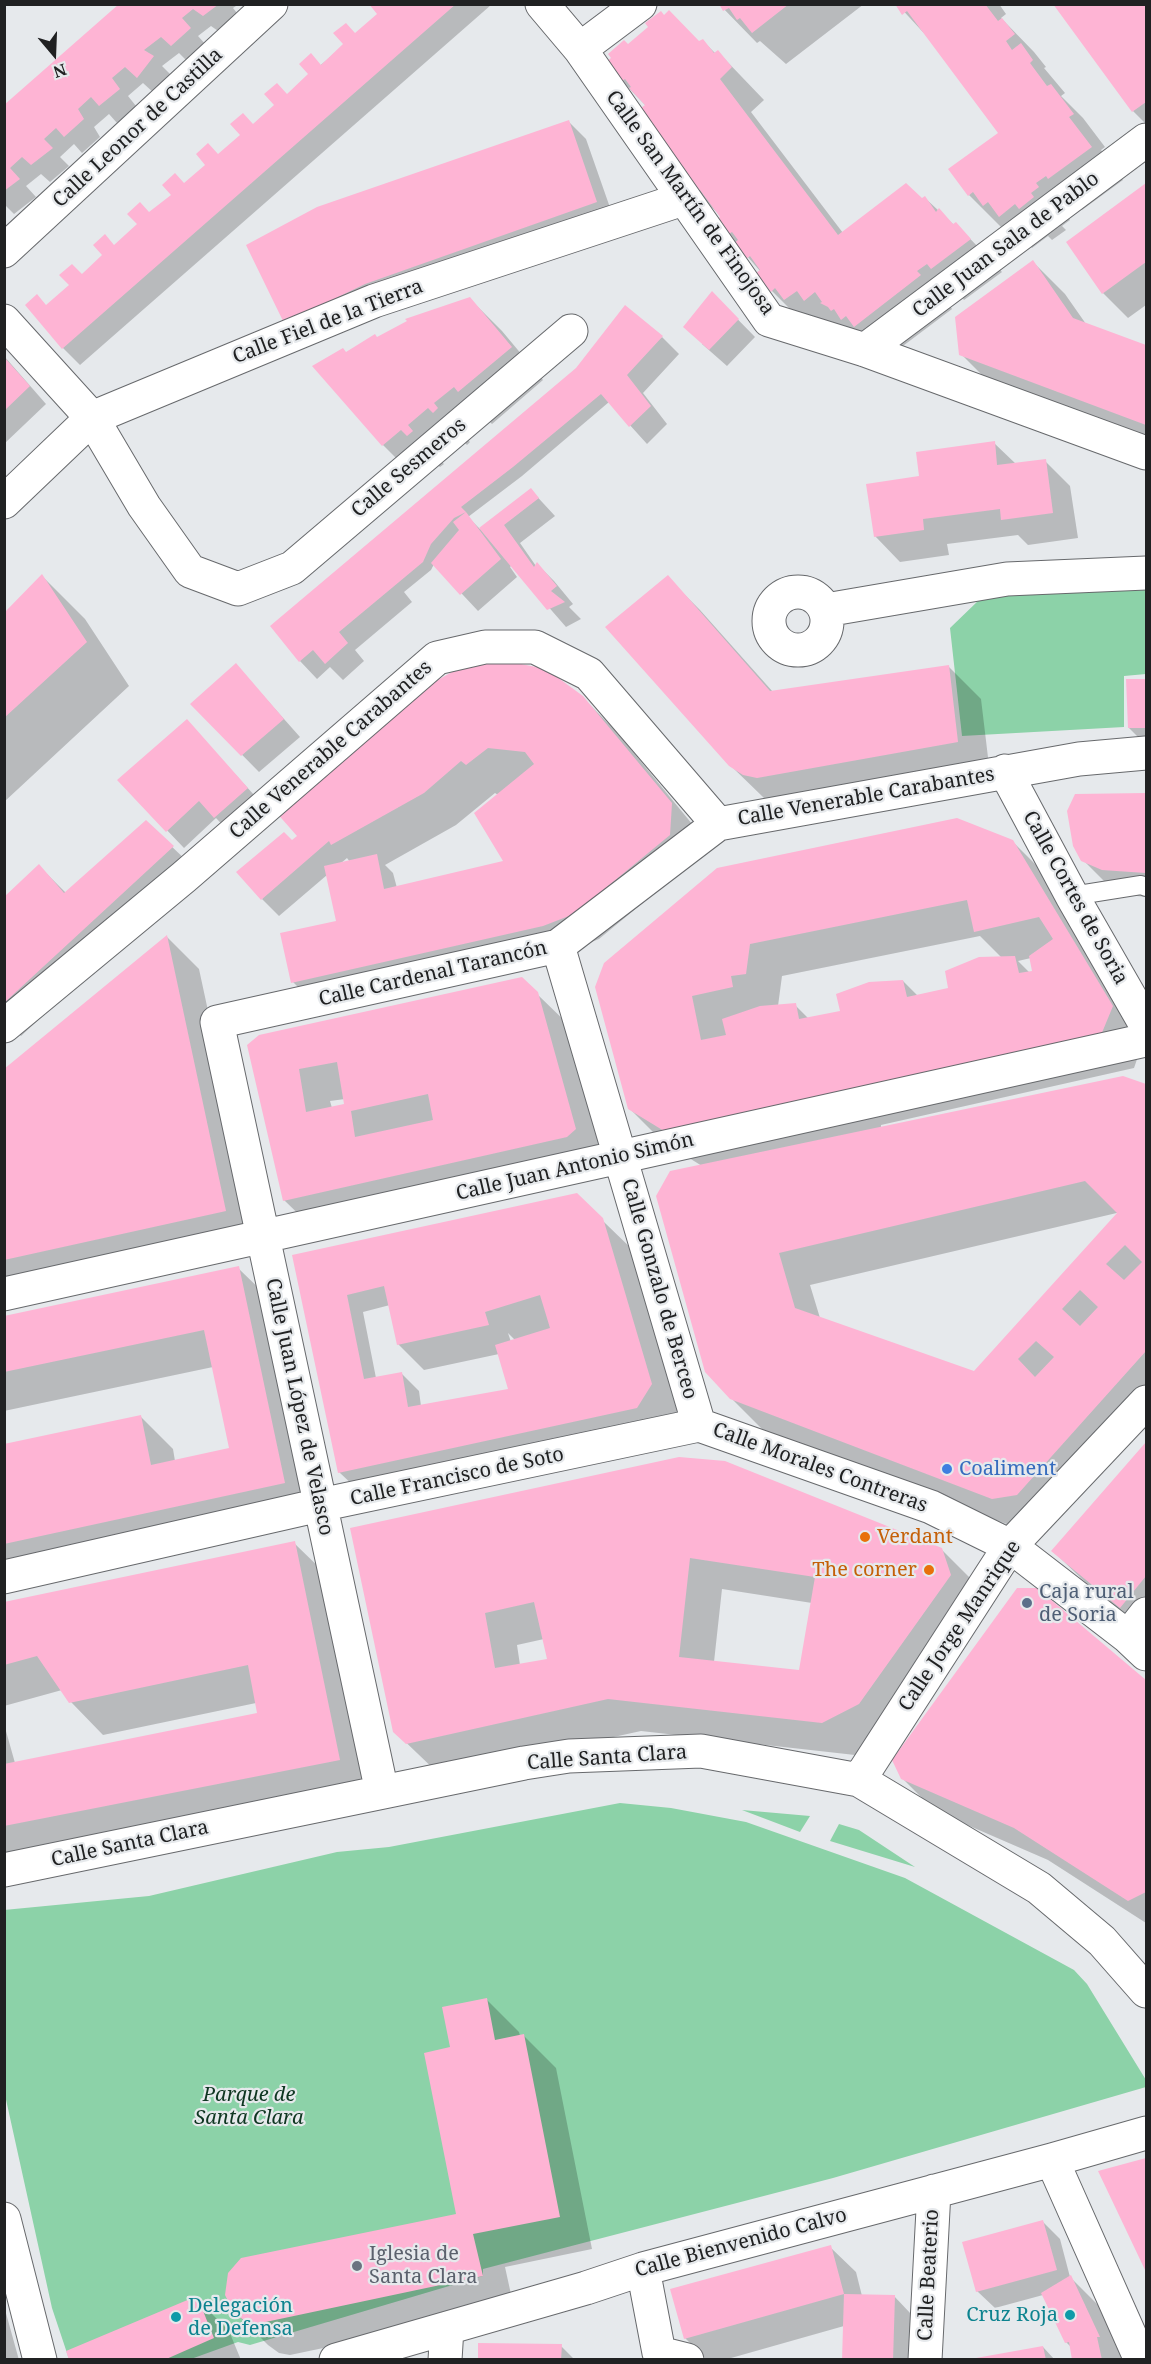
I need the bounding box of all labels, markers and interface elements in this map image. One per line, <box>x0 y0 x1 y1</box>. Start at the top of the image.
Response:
north arrow <box>24 24 84 84</box>
street label: Calle Leonor de Castilla <box>48 43 228 213</box>
text: N <box>50 59 69 83</box>
street label: Calle San Martín de Finojosa <box>600 86 780 320</box>
street label: Calle Juan Sala de Pablo <box>908 167 1104 323</box>
street label: Calle Fiel de la Tierra <box>229 275 427 369</box>
street label: Calle Sesmeros <box>347 413 471 523</box>
street label: Calle Venerable Carabantes <box>225 656 437 844</box>
street label: Calle Venerable Carabantes <box>736 763 996 831</box>
street label: Calle Cortes de Soria <box>1017 807 1133 989</box>
street label: Calle Cardenal Tarancón <box>316 936 550 1012</box>
street label: Calle Juan Antonio Simón <box>454 1128 696 1206</box>
street label: Calle Gonzalo de Berceo <box>616 1176 702 1402</box>
street label: Calle Juan López de Velasco <box>260 1276 338 1538</box>
street label: Calle Morales Contreras <box>709 1418 931 1518</box>
street label: Calle Francisco de Soto <box>348 1443 566 1511</box>
place label: Coaliment <box>959 1457 1056 1481</box>
marker: Coaliment <box>940 1462 954 1476</box>
place label: Verdant <box>877 1525 953 1549</box>
marker: Verdant <box>858 1530 872 1544</box>
street label: Calle Jorge Manrique <box>894 1536 1026 1716</box>
place label: The corner <box>812 1558 917 1582</box>
marker: The corner <box>922 1563 936 1577</box>
place label: Caja rural de Soria <box>1039 1580 1134 1627</box>
marker: Caja rural de Soria <box>1020 1596 1034 1610</box>
street label: Calle Santa Clara <box>526 1740 688 1776</box>
street label: Calle Santa Clara <box>49 1816 211 1872</box>
park label: Parque de Santa Clara <box>194 2083 304 2130</box>
street label: Calle Bienvenido Calvo <box>632 2203 850 2283</box>
street label: Calle Beaterio <box>914 2208 944 2342</box>
place label: Iglesia de Santa Clara <box>369 2242 478 2289</box>
marker: Iglesia de Santa Clara <box>350 2259 364 2273</box>
place label: Delegación de Defensa <box>188 2294 293 2341</box>
place label: Cruz Roja <box>966 2303 1058 2327</box>
marker: Cruz Roja <box>1063 2308 1077 2322</box>
marker: Delegación de Defensa <box>169 2310 183 2324</box>

